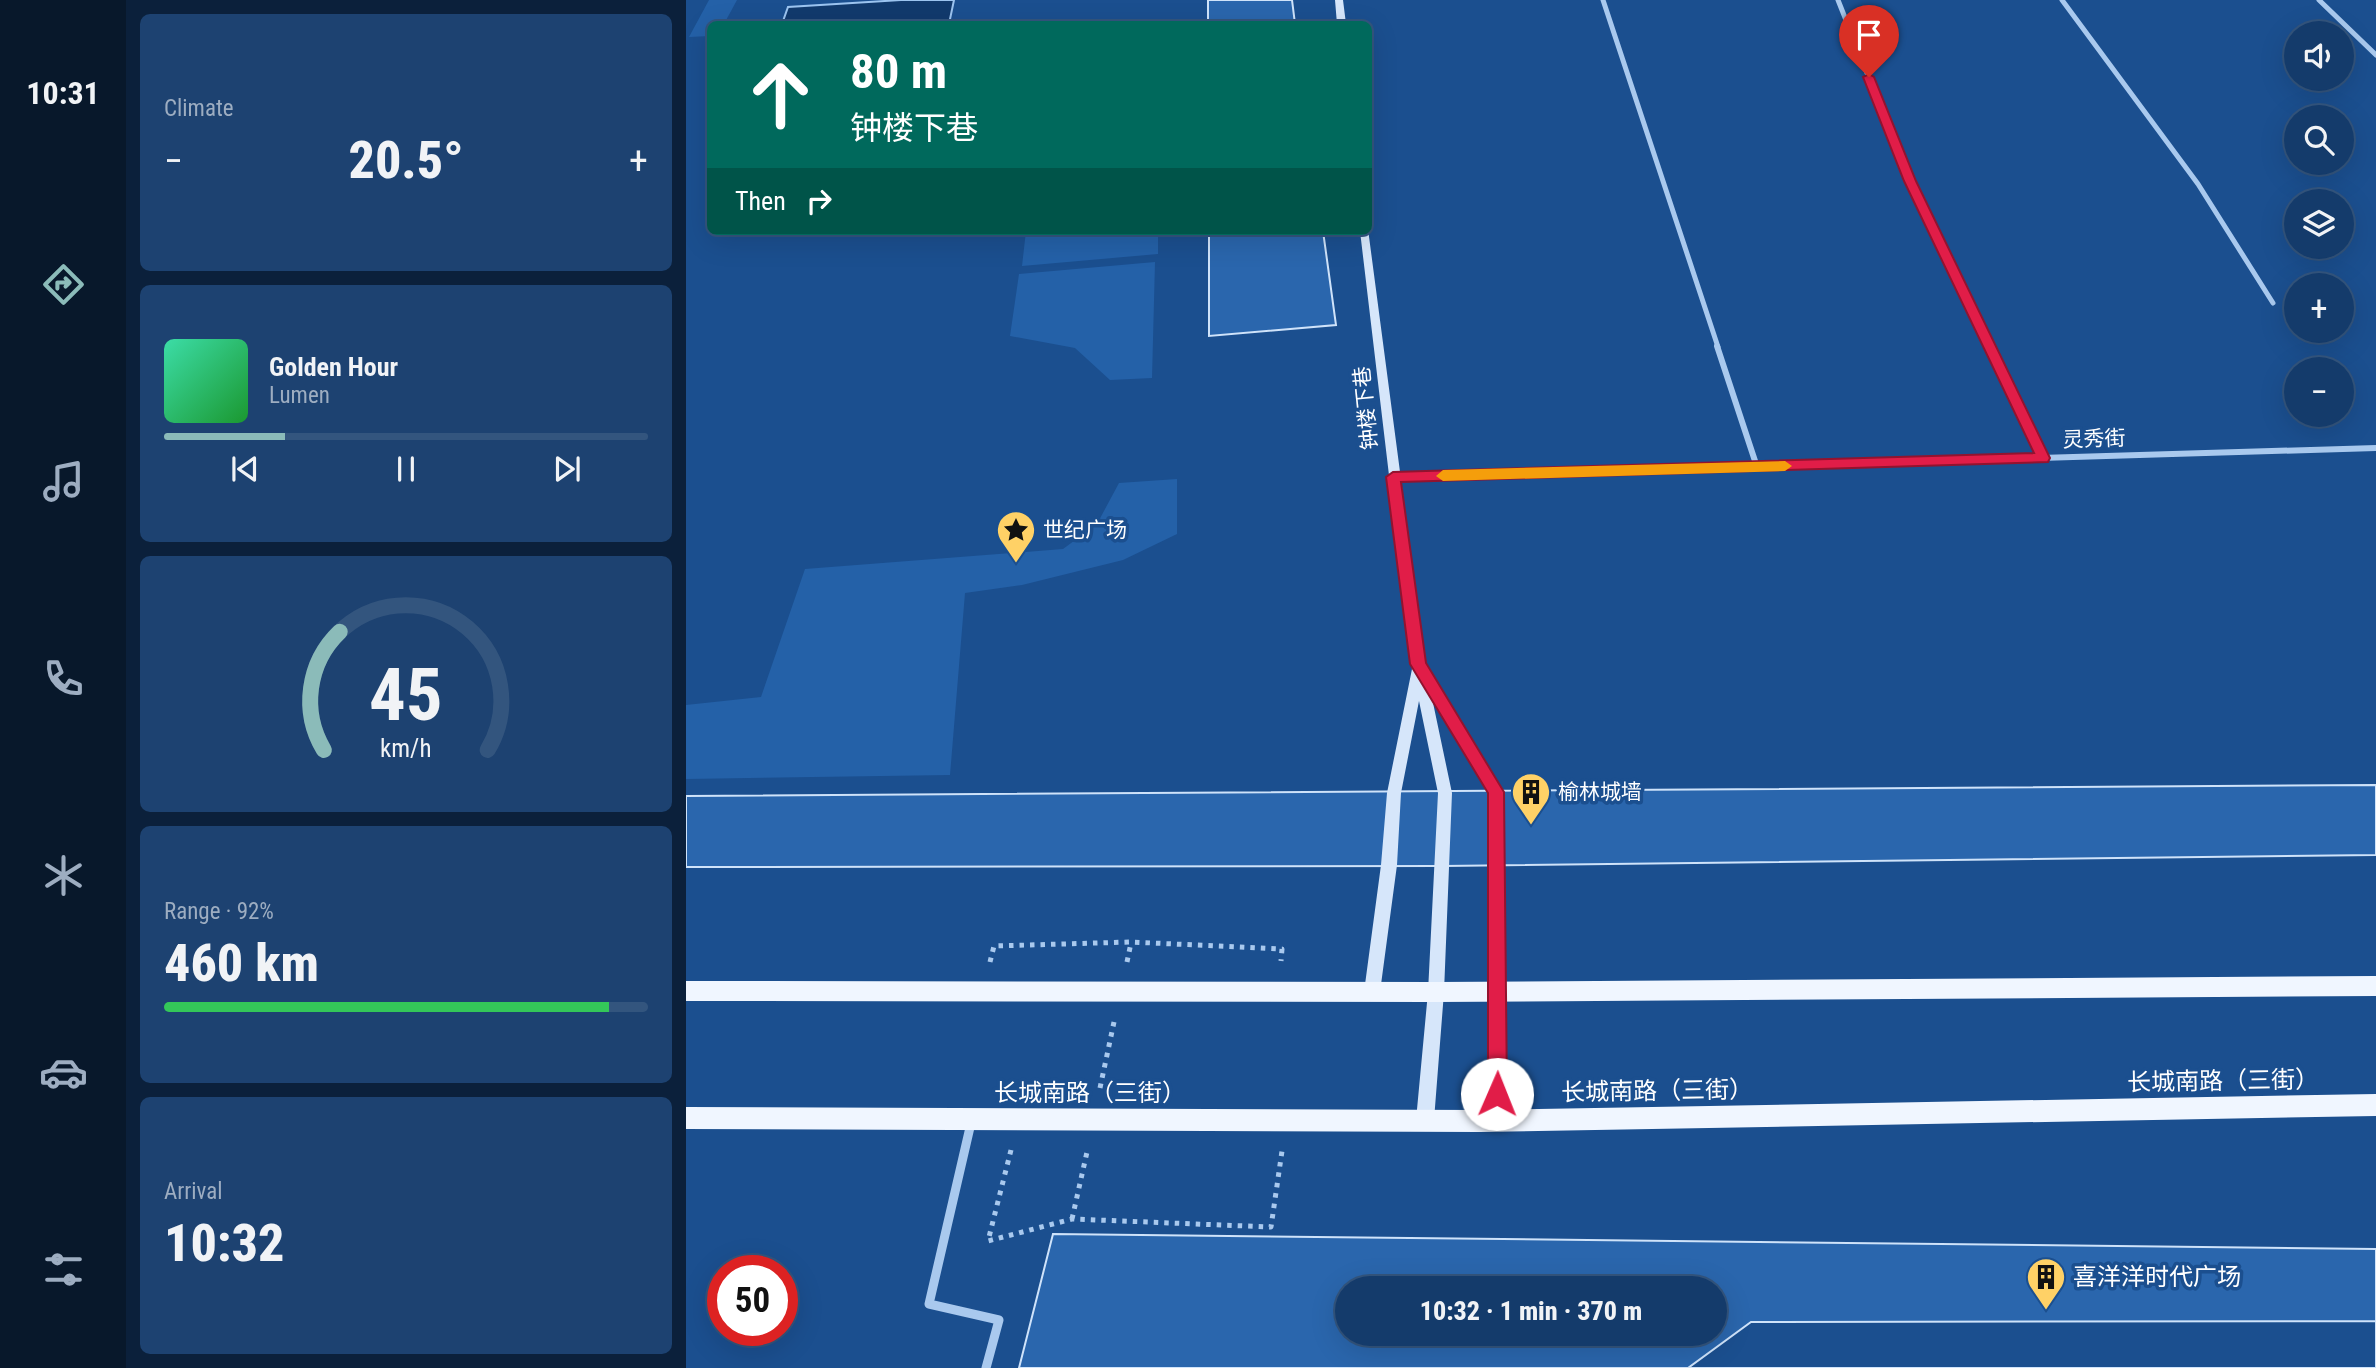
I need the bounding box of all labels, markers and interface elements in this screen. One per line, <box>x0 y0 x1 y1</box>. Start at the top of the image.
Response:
pin <box>1839 5 1899 77</box>
icon: arrive <box>1850 16 1888 54</box>
map controls <box>2284 21 2354 427</box>
button: sound <box>2284 21 2354 91</box>
text: 80 m <box>850 43 947 100</box>
icon: ahead <box>735 49 826 140</box>
text: 10:31 <box>26 74 100 112</box>
text: Climate <box>164 95 234 122</box>
button: search <box>2284 105 2354 175</box>
text: 钟楼下巷 <box>850 109 978 147</box>
text: 20.5° <box>348 130 464 191</box>
text: − <box>164 139 183 183</box>
text: + <box>629 139 648 183</box>
icon: right <box>800 182 838 220</box>
text: Then <box>735 186 786 216</box>
button: layers <box>2284 189 2354 259</box>
icon: directions <box>39 260 88 309</box>
button: + <box>2284 273 2354 343</box>
text: Golden Hour <box>269 352 398 382</box>
button: − <box>2284 357 2354 427</box>
street label: 钟楼下巷 <box>1350 365 1382 451</box>
text: Lumen <box>269 382 330 409</box>
street label: 灵秀街 <box>2062 426 2126 452</box>
icon: previous <box>226 450 264 488</box>
icon: pause <box>387 450 425 488</box>
icon: next <box>548 450 586 488</box>
icon: music <box>39 457 88 506</box>
place icon: 世纪广场 <box>995 509 1037 564</box>
place label: 世纪广场 <box>1043 518 1127 542</box>
text: 45 <box>369 652 443 738</box>
icon: phone <box>39 654 88 703</box>
text: km/h <box>380 734 432 763</box>
building icon: 榆林城墙 <box>1510 771 1552 826</box>
place label: 榆林城墙 <box>1558 780 1642 804</box>
icon: climate <box>39 851 88 900</box>
text: Range · 92% <box>164 898 274 925</box>
text: 460 km <box>164 933 319 994</box>
icon: car <box>39 1048 88 1097</box>
position arrow <box>1460 1057 1534 1131</box>
street label: 长城南路（三街） <box>2127 1065 2319 1097</box>
street label: 长城南路（三街） <box>1561 1075 1753 1107</box>
street label: 长城南路（三街） <box>994 1079 1186 1107</box>
text: Arrival <box>164 1178 223 1205</box>
text: 10:32 <box>164 1213 284 1274</box>
icon: filters <box>39 1245 88 1294</box>
speed limit sign: 50 <box>707 1255 798 1346</box>
building icon: 喜洋洋时代广场 <box>2025 1256 2067 1311</box>
place label: 喜洋洋时代广场 <box>2073 1263 2241 1291</box>
text: 10:32 · 1 min · 370 m <box>1420 1296 1642 1326</box>

